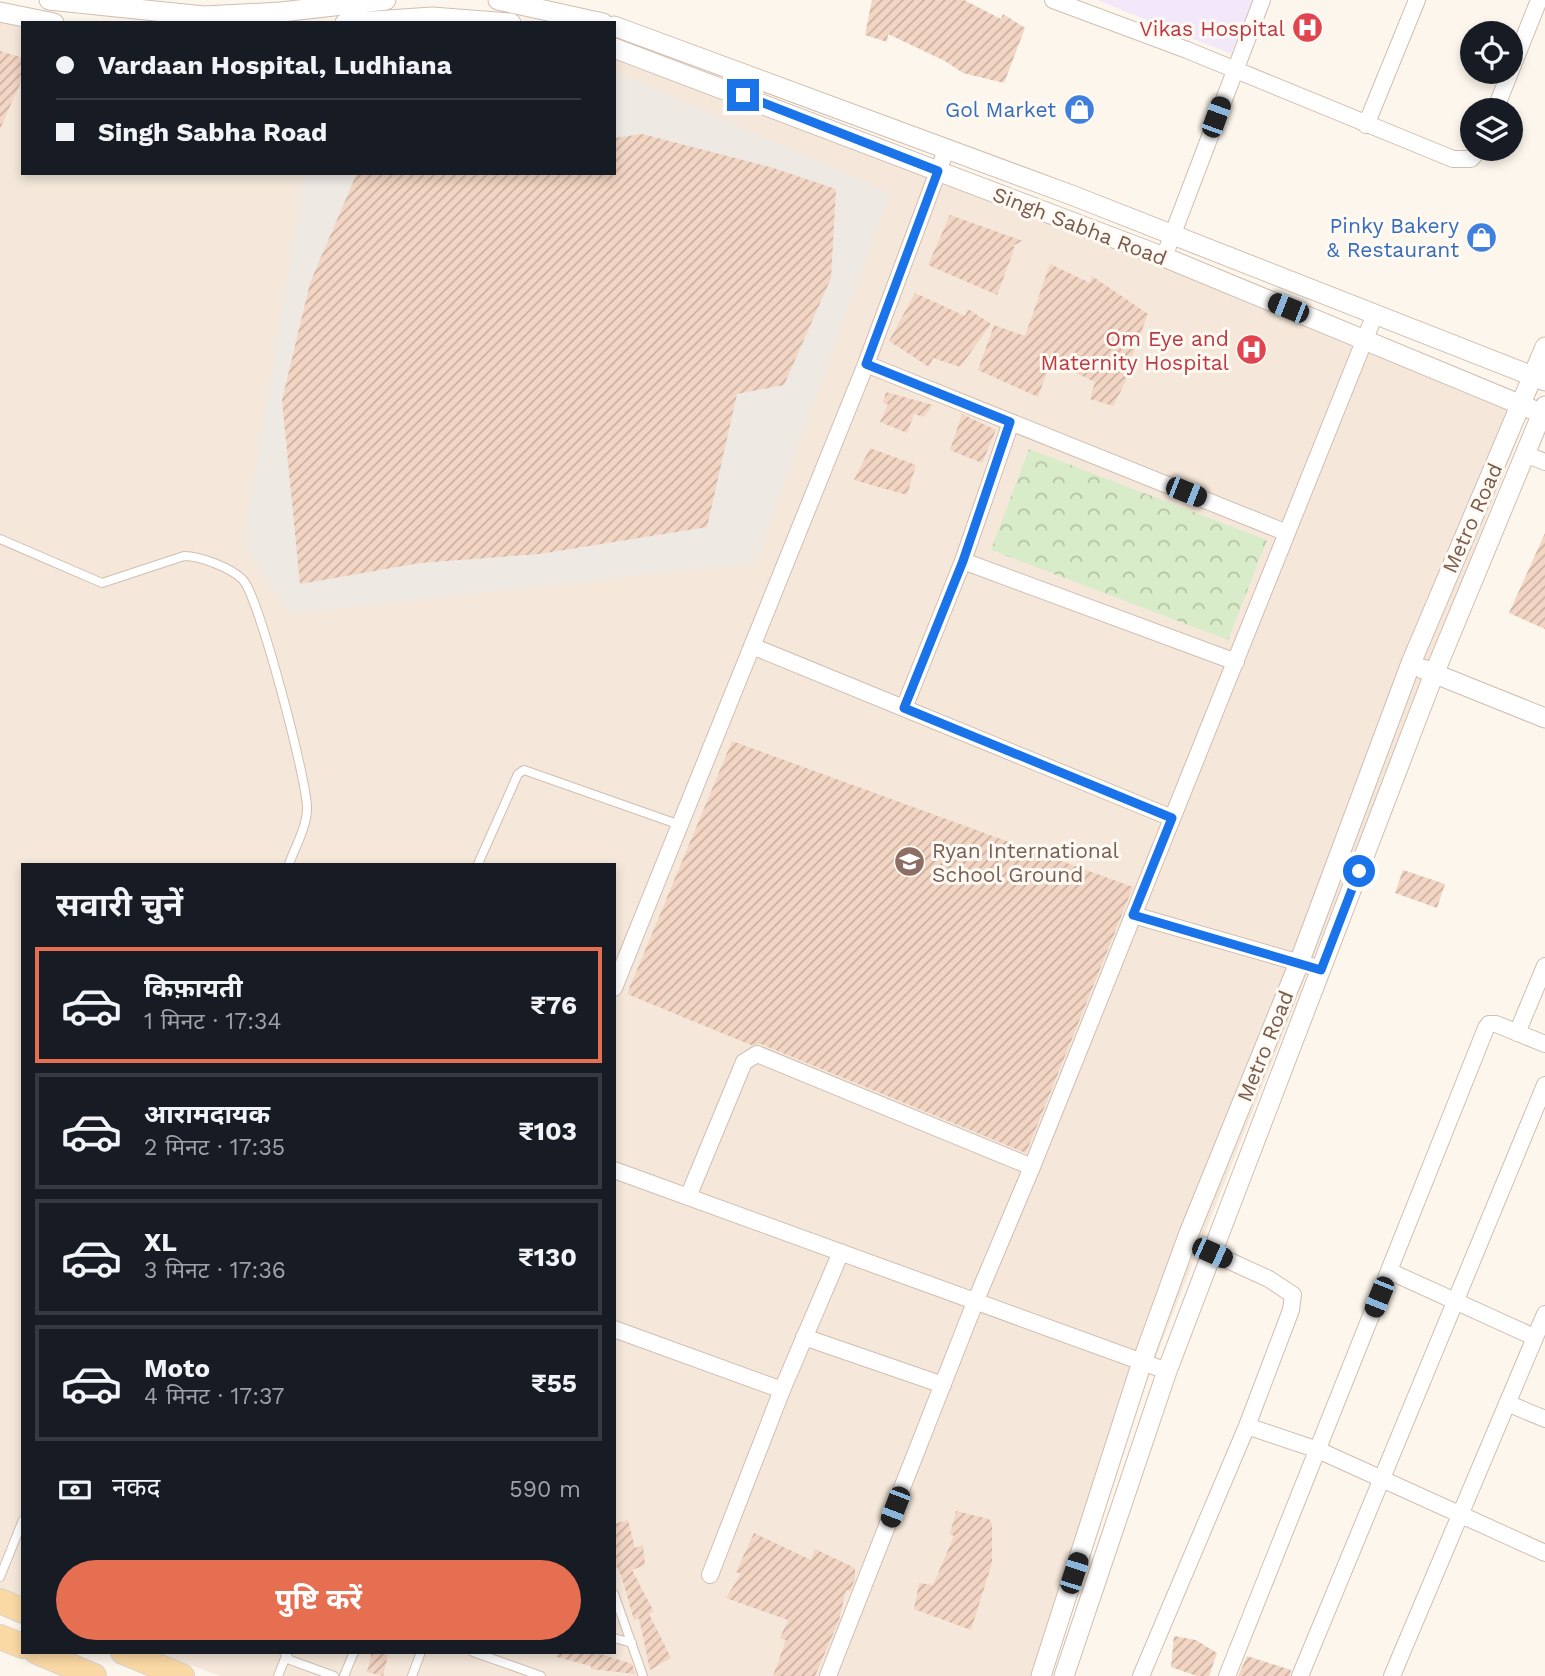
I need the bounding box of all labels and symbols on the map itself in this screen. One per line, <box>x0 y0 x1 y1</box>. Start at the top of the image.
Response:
hospital icon: Vikas Hospital <box>1291 11 1325 45</box>
place label: Vikas Hospital <box>1139 16 1286 41</box>
route end <box>727 79 759 111</box>
shop icon: Gol Market <box>1062 92 1096 126</box>
car <box>1199 94 1234 140</box>
place label: Gol Market <box>945 97 1056 122</box>
street label: Singh Sabha Road <box>989 181 1171 271</box>
place label: Pinky Bakery & Restaurant <box>1327 213 1459 262</box>
shop icon: Pinky Bakery & Restaurant <box>1465 220 1499 254</box>
car <box>1265 290 1312 326</box>
place label: Om Eye and Maternity Hospital <box>1041 326 1230 375</box>
hospital icon: Om Eye and Maternity Hospital <box>1235 333 1269 367</box>
street label: Metro Road <box>1437 459 1507 577</box>
car <box>1163 474 1210 510</box>
place label: Ryan International School Ground <box>932 838 1120 887</box>
school or university icon: Ryan International School Ground <box>892 845 926 879</box>
route start <box>1343 855 1375 887</box>
street label: Metro Road <box>1231 987 1299 1105</box>
car <box>1189 1235 1236 1271</box>
car <box>1362 1274 1397 1320</box>
car <box>878 1484 913 1530</box>
car <box>1058 1550 1091 1596</box>

